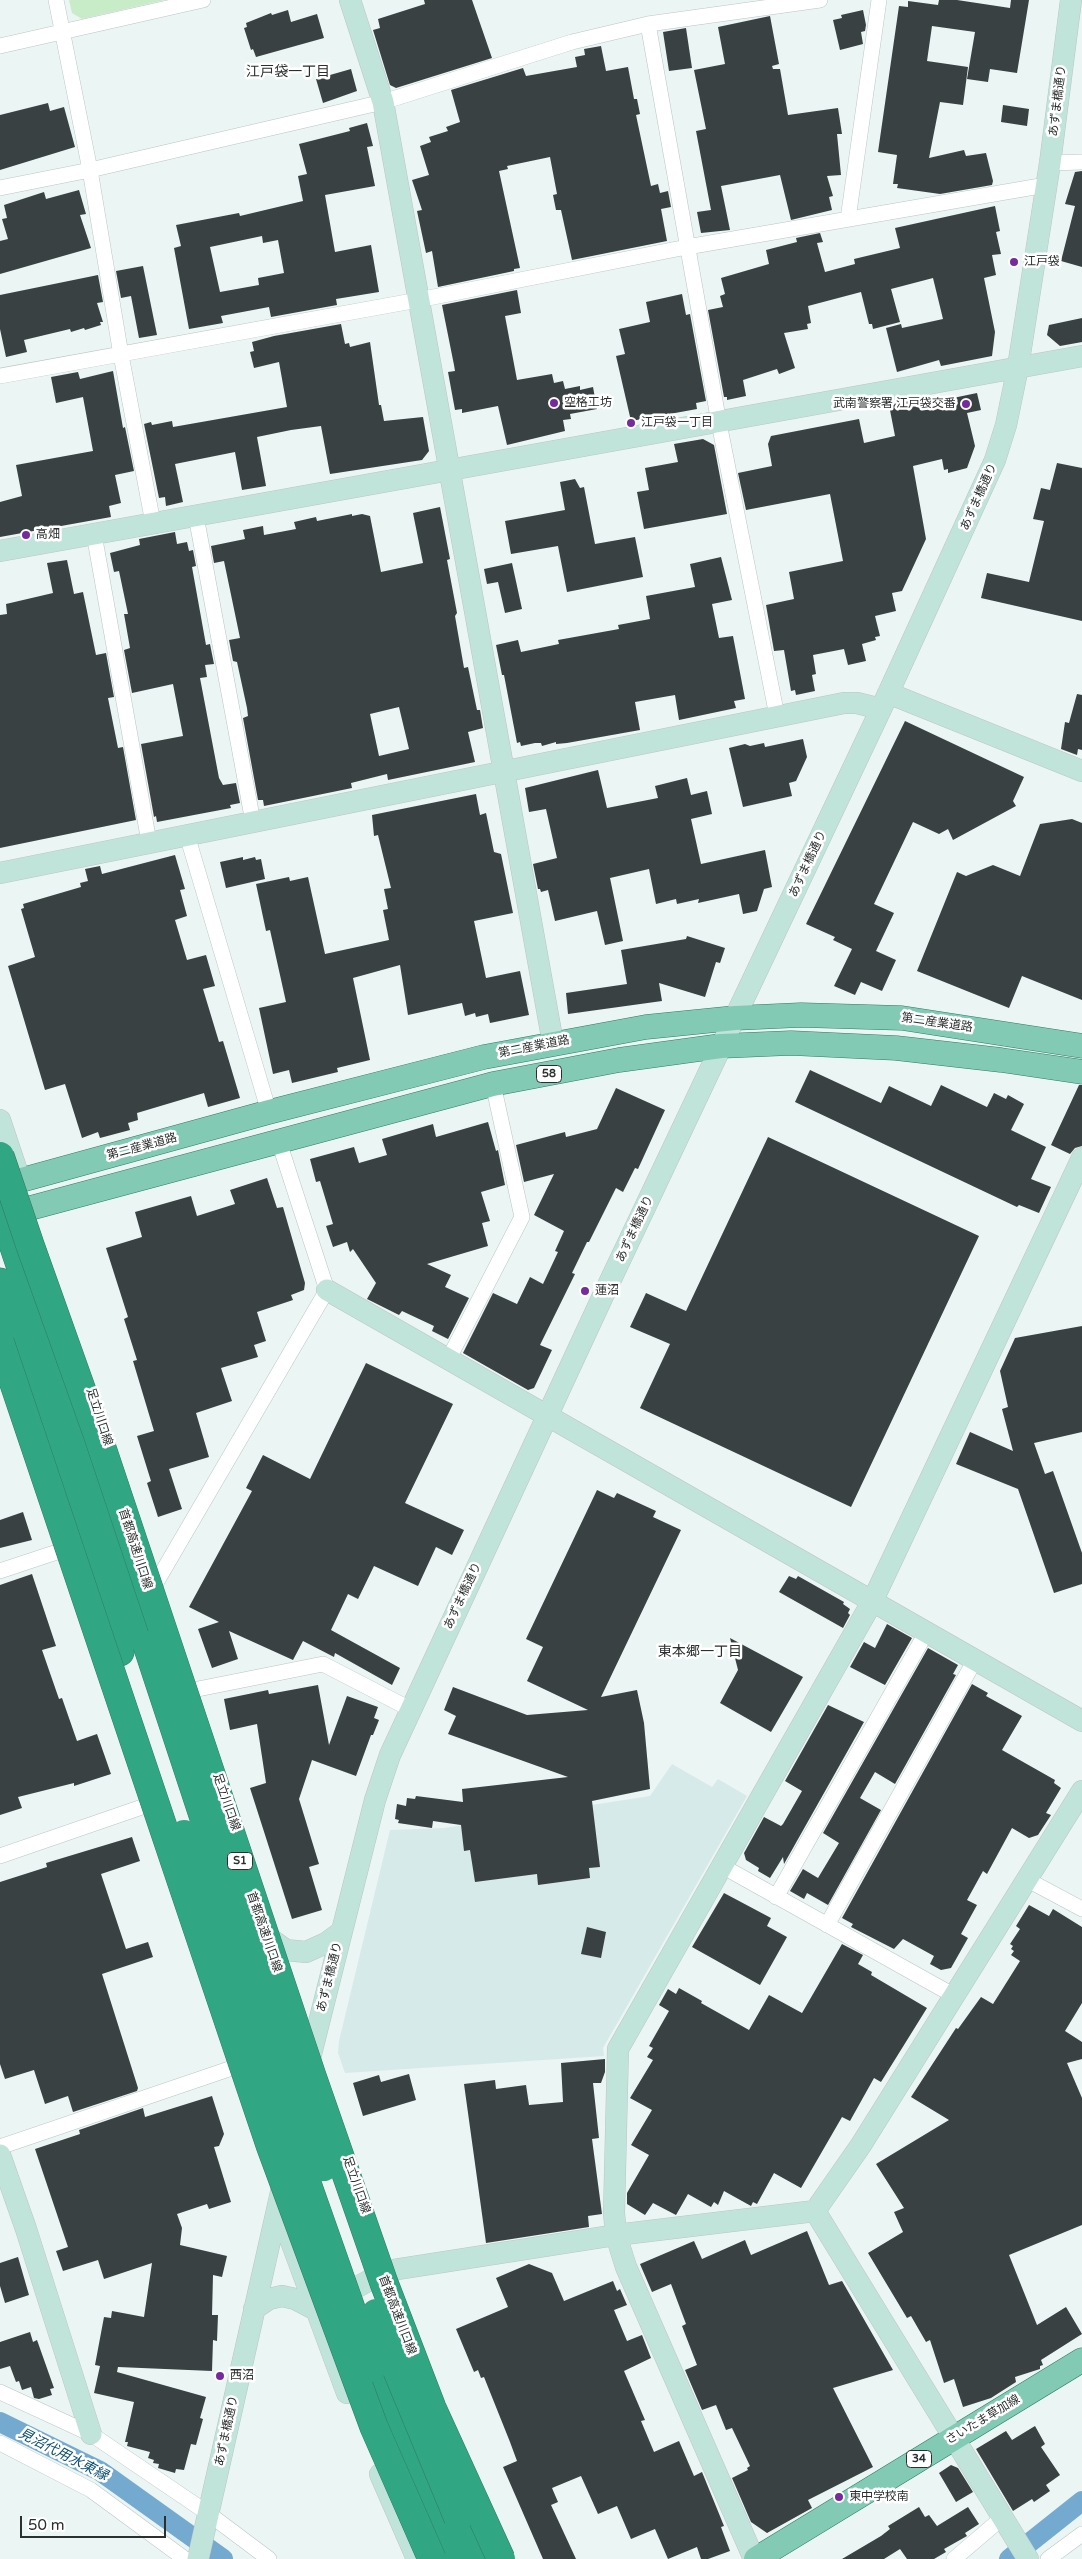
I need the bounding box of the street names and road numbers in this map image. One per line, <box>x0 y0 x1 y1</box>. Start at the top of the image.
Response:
street label: あずま橋通り <box>1046 64 1070 138</box>
street label: あずま橋通り <box>958 461 1000 533</box>
street label: あずま橋通り <box>786 828 830 900</box>
street label: 第二産業道路 <box>900 1011 974 1035</box>
street label: 第二産業道路 <box>497 1033 571 1061</box>
road number: 58 <box>536 1066 562 1082</box>
street label: 第二産業道路 <box>105 1131 179 1163</box>
street label: あずま橋通り <box>613 1193 657 1265</box>
street label: 足立川口線 <box>83 1386 115 1448</box>
street label: 首都高速川口線 <box>115 1507 155 1591</box>
street label: あずま橋通り <box>441 1560 485 1632</box>
street label: 足立川口線 <box>209 1771 243 1833</box>
road number: S1 <box>228 1852 252 1870</box>
street label: 首都高速川口線 <box>244 1890 284 1974</box>
street label: あずま橋通り <box>314 1940 346 2014</box>
street label: 足立川口線 <box>339 2154 373 2216</box>
street label: 首都高速川口線 <box>375 2273 419 2357</box>
street label: さいたま草加線 <box>943 2392 1023 2448</box>
street label: あずま橋通り <box>212 2394 242 2468</box>
road number: 34 <box>906 2450 932 2468</box>

